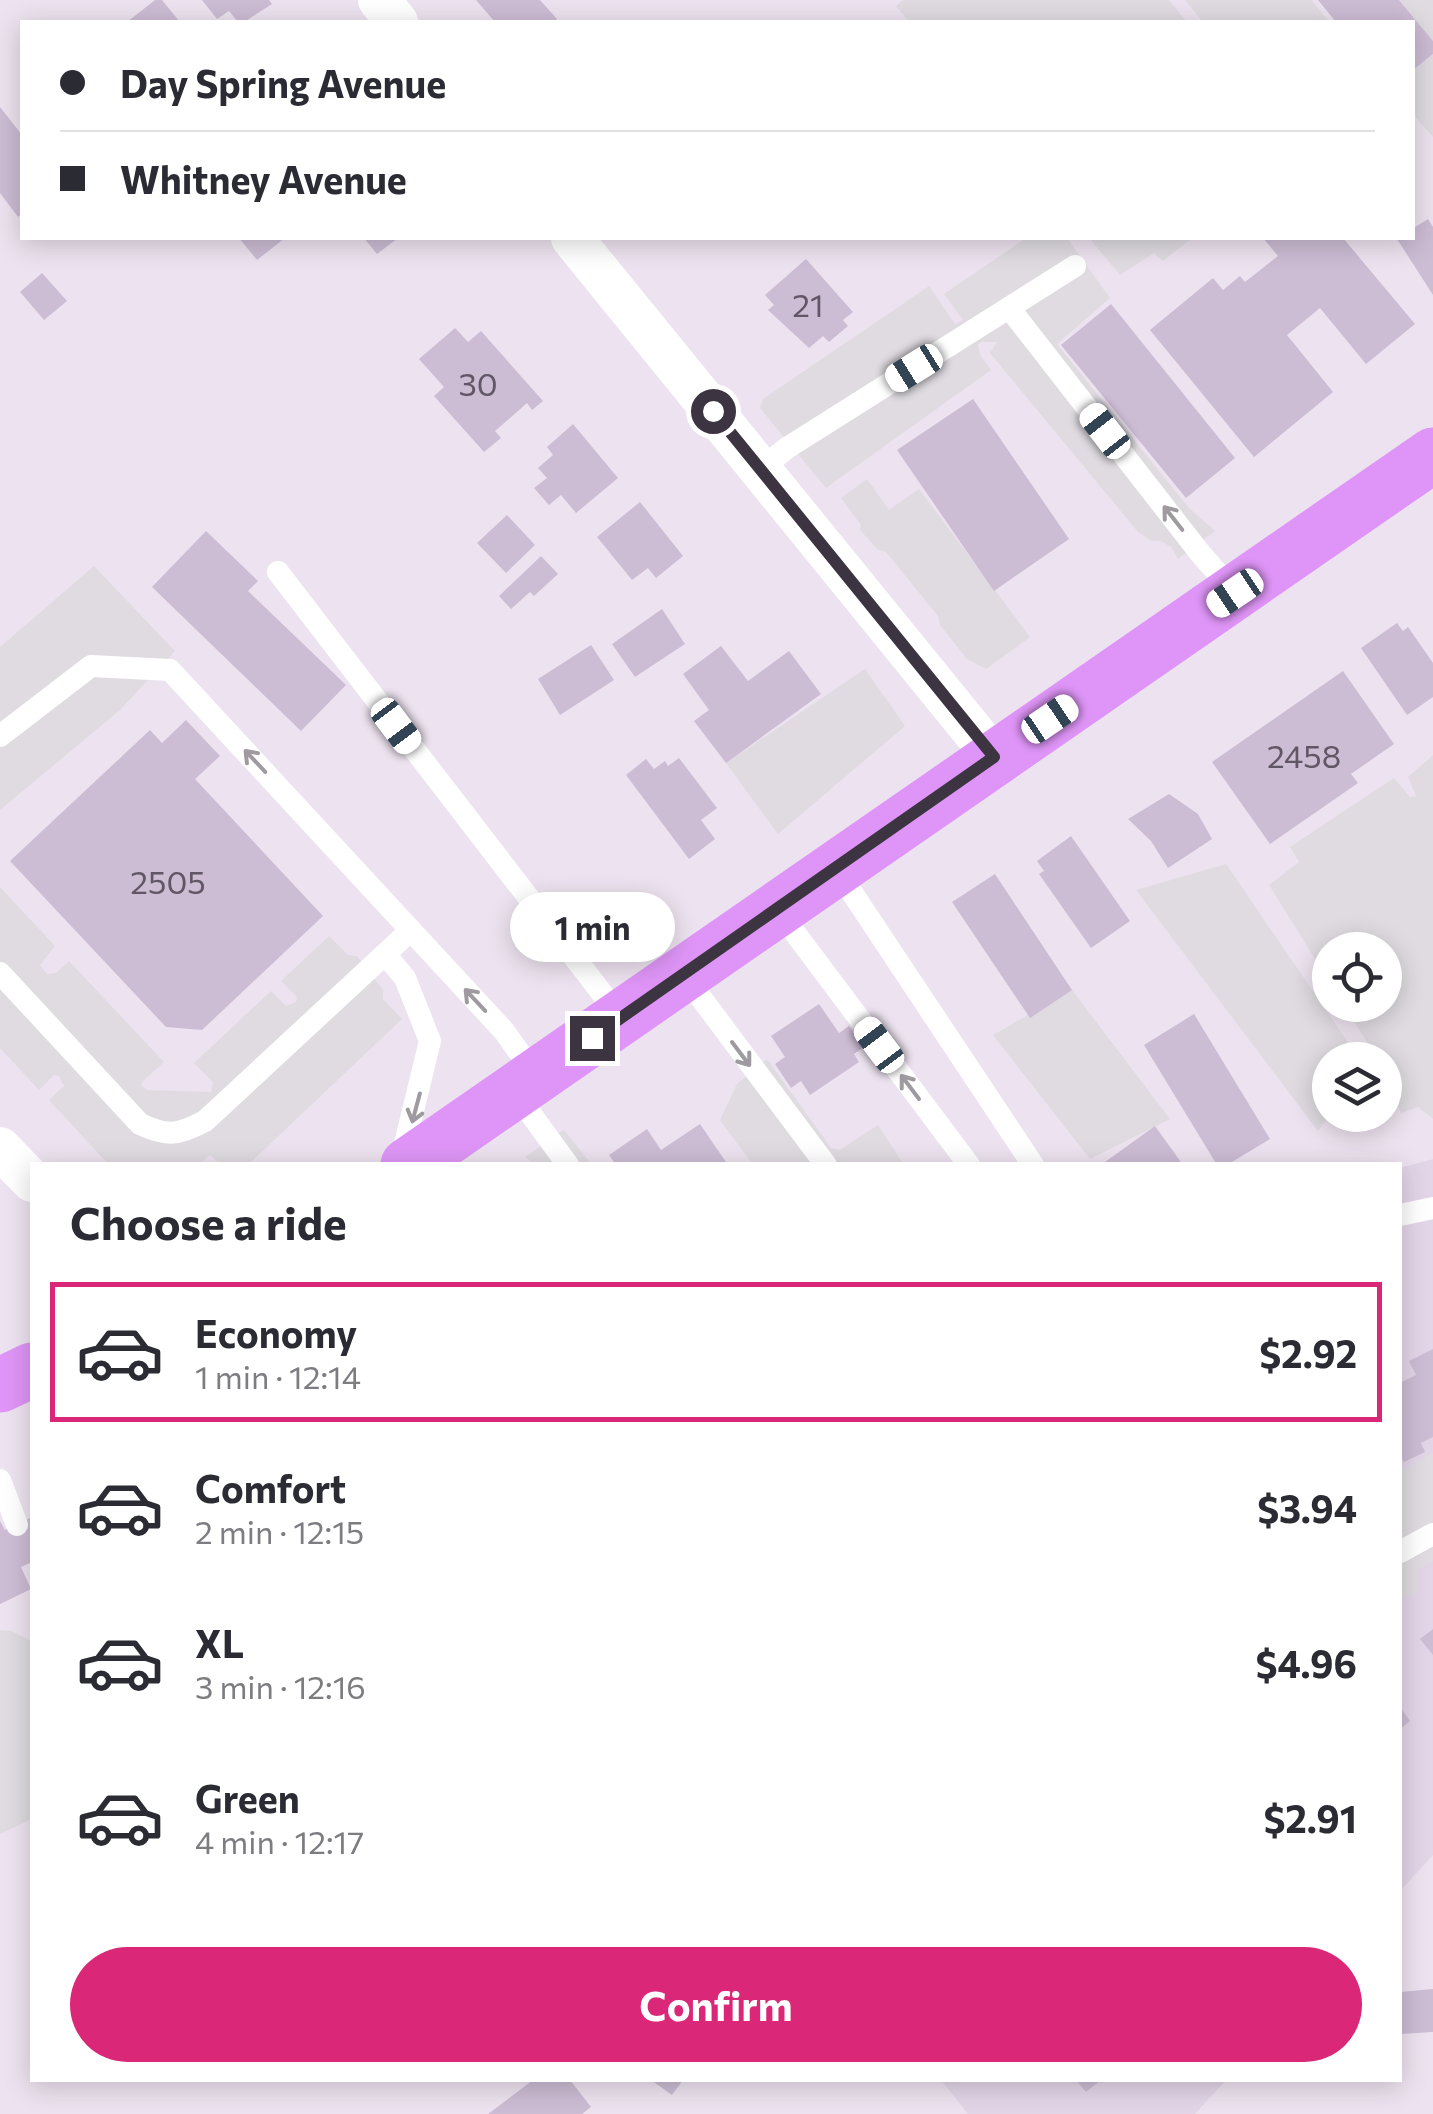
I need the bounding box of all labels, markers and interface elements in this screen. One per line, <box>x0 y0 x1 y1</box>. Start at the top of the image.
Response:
text: Day Spring Avenue <box>120 59 446 106</box>
text: Whitney Avenue <box>120 155 407 202</box>
house number: 21 <box>792 284 824 324</box>
car <box>881 339 947 397</box>
house number: 30 <box>458 363 498 403</box>
route start <box>691 389 736 434</box>
car <box>1075 398 1135 464</box>
one-way arrow <box>1162 505 1183 532</box>
car <box>1202 564 1268 622</box>
car <box>1017 690 1083 748</box>
car <box>366 693 426 759</box>
house number: 2458 <box>1267 735 1341 775</box>
one-way arrow <box>243 750 267 774</box>
house number: 2505 <box>130 861 206 901</box>
callout: 1 min <box>510 893 674 963</box>
text: 1 min <box>555 907 630 947</box>
map controls <box>1312 932 1402 1132</box>
button: locate <box>1312 932 1402 1022</box>
one-way arrow <box>464 988 487 1013</box>
car <box>849 1012 909 1078</box>
route end <box>570 1016 615 1061</box>
one-way arrow <box>731 1040 752 1067</box>
button: layers <box>1312 1042 1402 1132</box>
one-way arrow <box>900 1074 921 1101</box>
one-way arrow <box>405 1092 424 1123</box>
text: Choose a ride <box>70 1194 347 1249</box>
icon: car <box>75 1307 165 1397</box>
text: Economy <box>195 1309 357 1356</box>
text: $2.92 <box>1259 1329 1357 1376</box>
text: 1 min · 12:14 <box>195 1356 361 1396</box>
icon: car <box>75 1462 165 1552</box>
text: Comfort <box>195 1464 346 1511</box>
text: $3.94 <box>1257 1484 1357 1531</box>
text: 2 min · 12:15 <box>195 1511 364 1551</box>
icon: car <box>75 1617 165 1707</box>
text: XL <box>195 1619 244 1666</box>
text: $4.96 <box>1256 1639 1357 1686</box>
text: 3 min · 12:16 <box>195 1666 366 1706</box>
icon: car <box>75 1772 165 1862</box>
text: Green <box>195 1774 300 1821</box>
text: $2.91 <box>1263 1794 1357 1841</box>
text: 4 min · 12:17 <box>195 1821 364 1861</box>
button: Confirm <box>70 1947 1362 2062</box>

